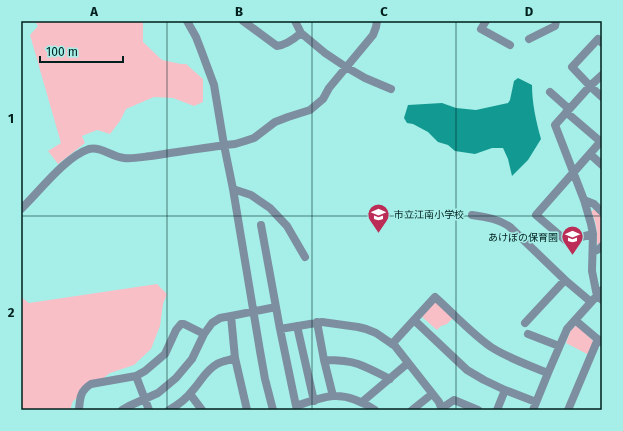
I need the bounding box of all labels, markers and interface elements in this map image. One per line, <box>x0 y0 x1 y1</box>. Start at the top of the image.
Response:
text: A <box>89 4 98 19</box>
text: B <box>235 4 243 19</box>
text: C <box>380 4 388 19</box>
text: D <box>525 4 534 19</box>
scale bar <box>40 38 123 64</box>
text: 100 m <box>46 45 78 59</box>
text: 1 <box>8 111 14 126</box>
school or university icon: 市立江南小学校 <box>365 201 391 234</box>
place label: 市立江南小学校 <box>394 209 464 221</box>
school or university icon: あけぼの保育園 <box>560 224 586 257</box>
place label: あけぼの保育園 <box>488 232 558 244</box>
text: 2 <box>8 305 15 320</box>

